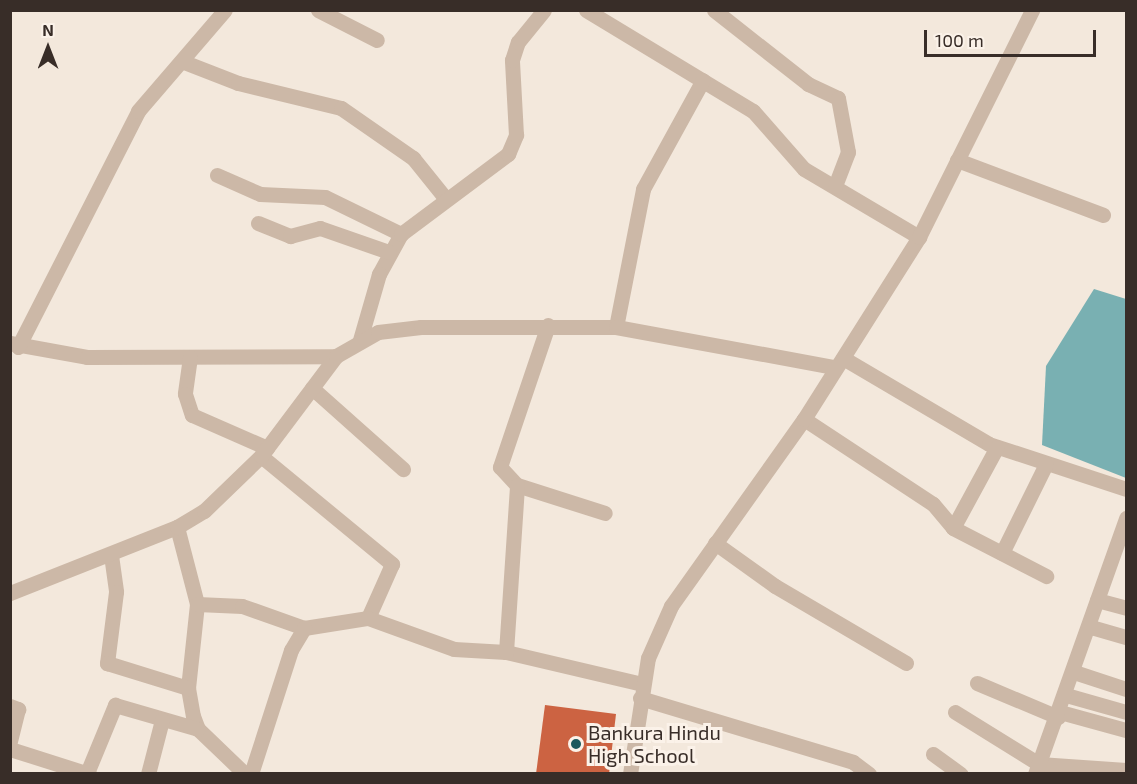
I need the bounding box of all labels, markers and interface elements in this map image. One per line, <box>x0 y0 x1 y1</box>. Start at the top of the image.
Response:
north arrow <box>18 18 78 78</box>
scale bar <box>927 18 1100 56</box>
text: N <box>42 20 54 39</box>
text: 100 m <box>935 29 984 51</box>
place label: Bankura Hindu High School <box>588 720 721 767</box>
marker: Bankura Hindu High School <box>569 737 583 751</box>

